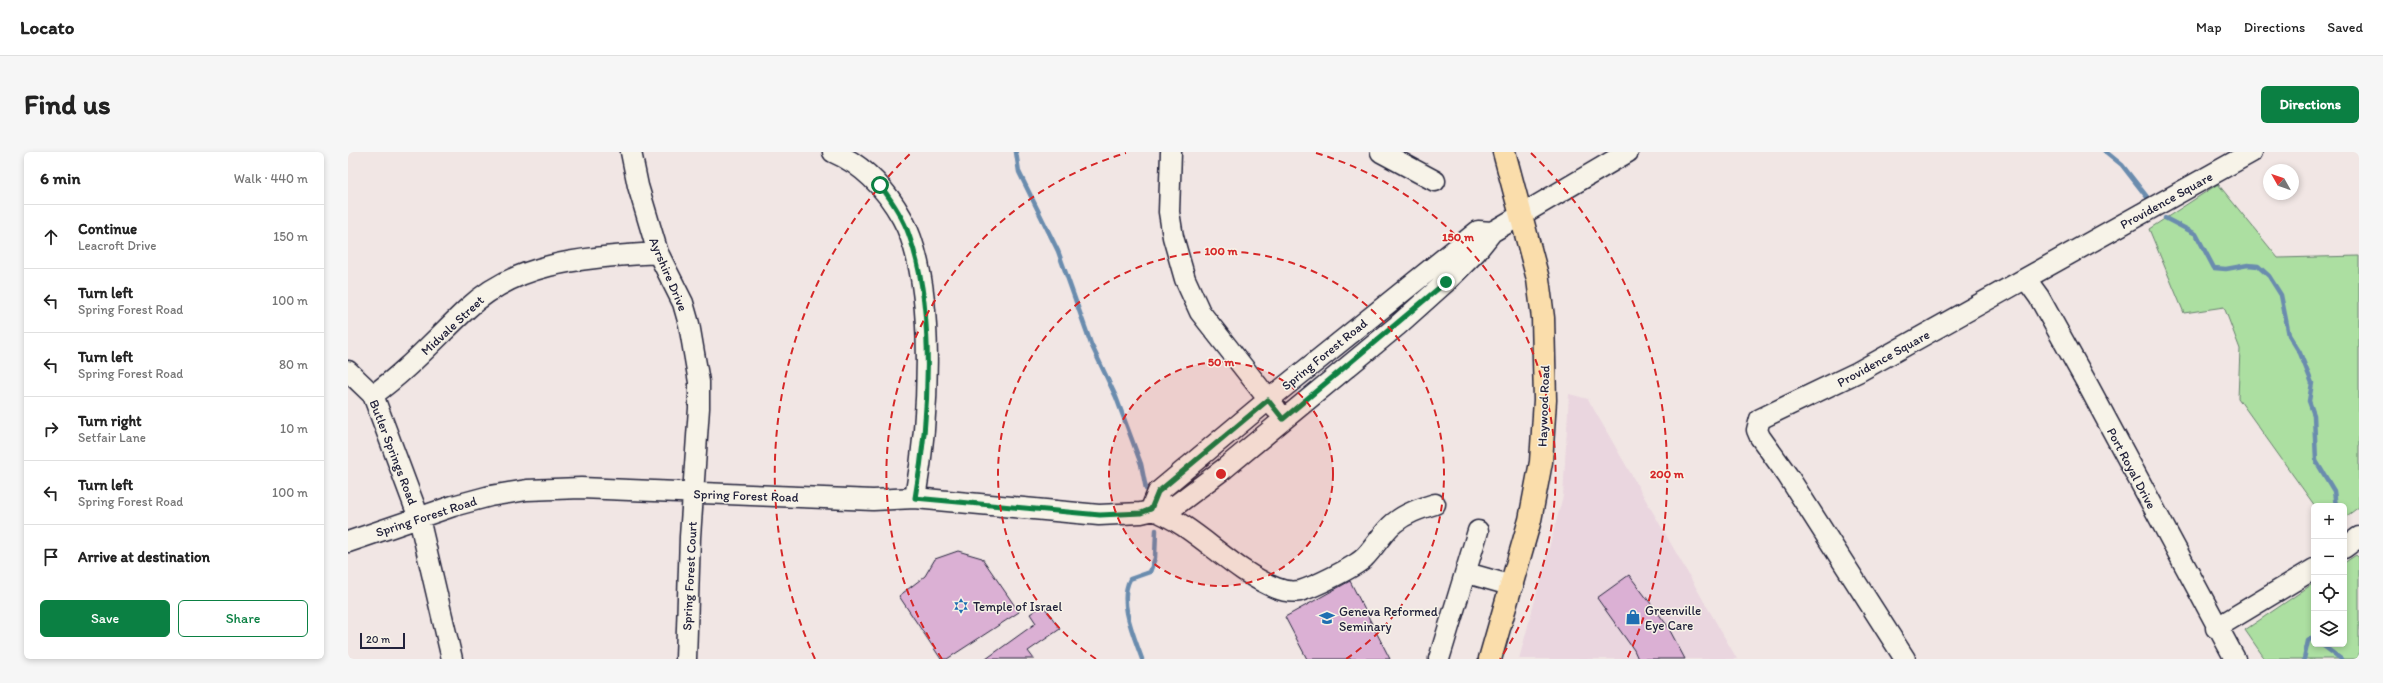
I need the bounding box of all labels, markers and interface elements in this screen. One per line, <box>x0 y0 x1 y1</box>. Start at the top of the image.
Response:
text: Locato <box>20 16 74 39</box>
text: Map <box>2196 19 2222 36</box>
text: Directions <box>2244 19 2305 36</box>
text: Saved <box>2327 19 2363 36</box>
button: Directions <box>2261 86 2359 123</box>
text: Find us <box>24 87 111 121</box>
north arrow <box>2263 164 2299 200</box>
text: 6 min <box>40 168 81 188</box>
street label: Providence Square <box>2117 169 2215 232</box>
text: Walk · 440 m <box>234 171 308 186</box>
route start <box>871 176 889 194</box>
text: Continue <box>78 220 137 238</box>
icon: ahead <box>40 226 62 248</box>
text: 150 m <box>273 229 308 244</box>
text: 150 m <box>1442 230 1475 244</box>
street label: Ayrshire Drive <box>646 235 691 313</box>
text: Leacroft Drive <box>78 238 157 253</box>
text: 100 m <box>1204 244 1238 258</box>
route end <box>1437 273 1455 291</box>
text: Turn left <box>78 284 133 302</box>
icon: left <box>40 290 62 312</box>
street label: Midvale Street <box>418 292 487 358</box>
text: 100 m <box>272 293 308 308</box>
text: Spring Forest Road <box>78 302 183 317</box>
street label: Spring Forest Road <box>1279 315 1370 393</box>
street label: Providence Square <box>1834 327 1932 390</box>
text: Turn left <box>78 348 133 366</box>
icon: left <box>40 354 62 376</box>
text: 50 m <box>1208 355 1235 369</box>
text: 80 m <box>279 357 308 372</box>
street label: Haywood Road <box>1535 365 1552 447</box>
text: Spring Forest Road <box>78 366 183 381</box>
street label: Butler Springs Road <box>367 397 421 507</box>
text: Turn right <box>78 412 142 430</box>
icon: right <box>40 418 62 440</box>
text: 10 m <box>280 421 308 436</box>
street label: Port Royal Drive <box>2104 425 2159 511</box>
text: Setfair Lane <box>78 430 146 445</box>
centre of rings <box>1214 467 1228 481</box>
text: 200 m <box>1650 467 1685 481</box>
text: Turn left <box>78 476 133 494</box>
icon: left <box>40 482 62 504</box>
text: 100 m <box>272 485 308 500</box>
street label: Spring Forest Road <box>693 486 799 505</box>
street label: Spring Forest Road <box>374 493 479 540</box>
text: Spring Forest Road <box>78 494 183 509</box>
map controls <box>2311 503 2347 647</box>
button: + <box>2311 503 2347 539</box>
street label: Spring Forest Court <box>679 521 700 631</box>
button: − <box>2311 539 2347 575</box>
icon: arrive <box>40 546 62 568</box>
text: Arrive at destination <box>78 548 210 566</box>
button: locate <box>2311 575 2347 611</box>
synagogue icon: Temple of Israel <box>952 597 970 615</box>
place label: Temple of Israel <box>973 599 1063 614</box>
button: Save <box>40 600 170 637</box>
button: Share <box>178 600 308 637</box>
place label: Greenville Eye Care <box>1645 603 1701 633</box>
place label: Geneva Reformed Seminary <box>1339 604 1438 634</box>
shop icon: Greenville Eye Care <box>1624 608 1642 626</box>
school or university icon: Geneva Reformed Seminary <box>1318 609 1336 627</box>
button: layers <box>2311 611 2347 647</box>
scale bar <box>360 631 405 650</box>
text: 20 m <box>366 633 390 646</box>

